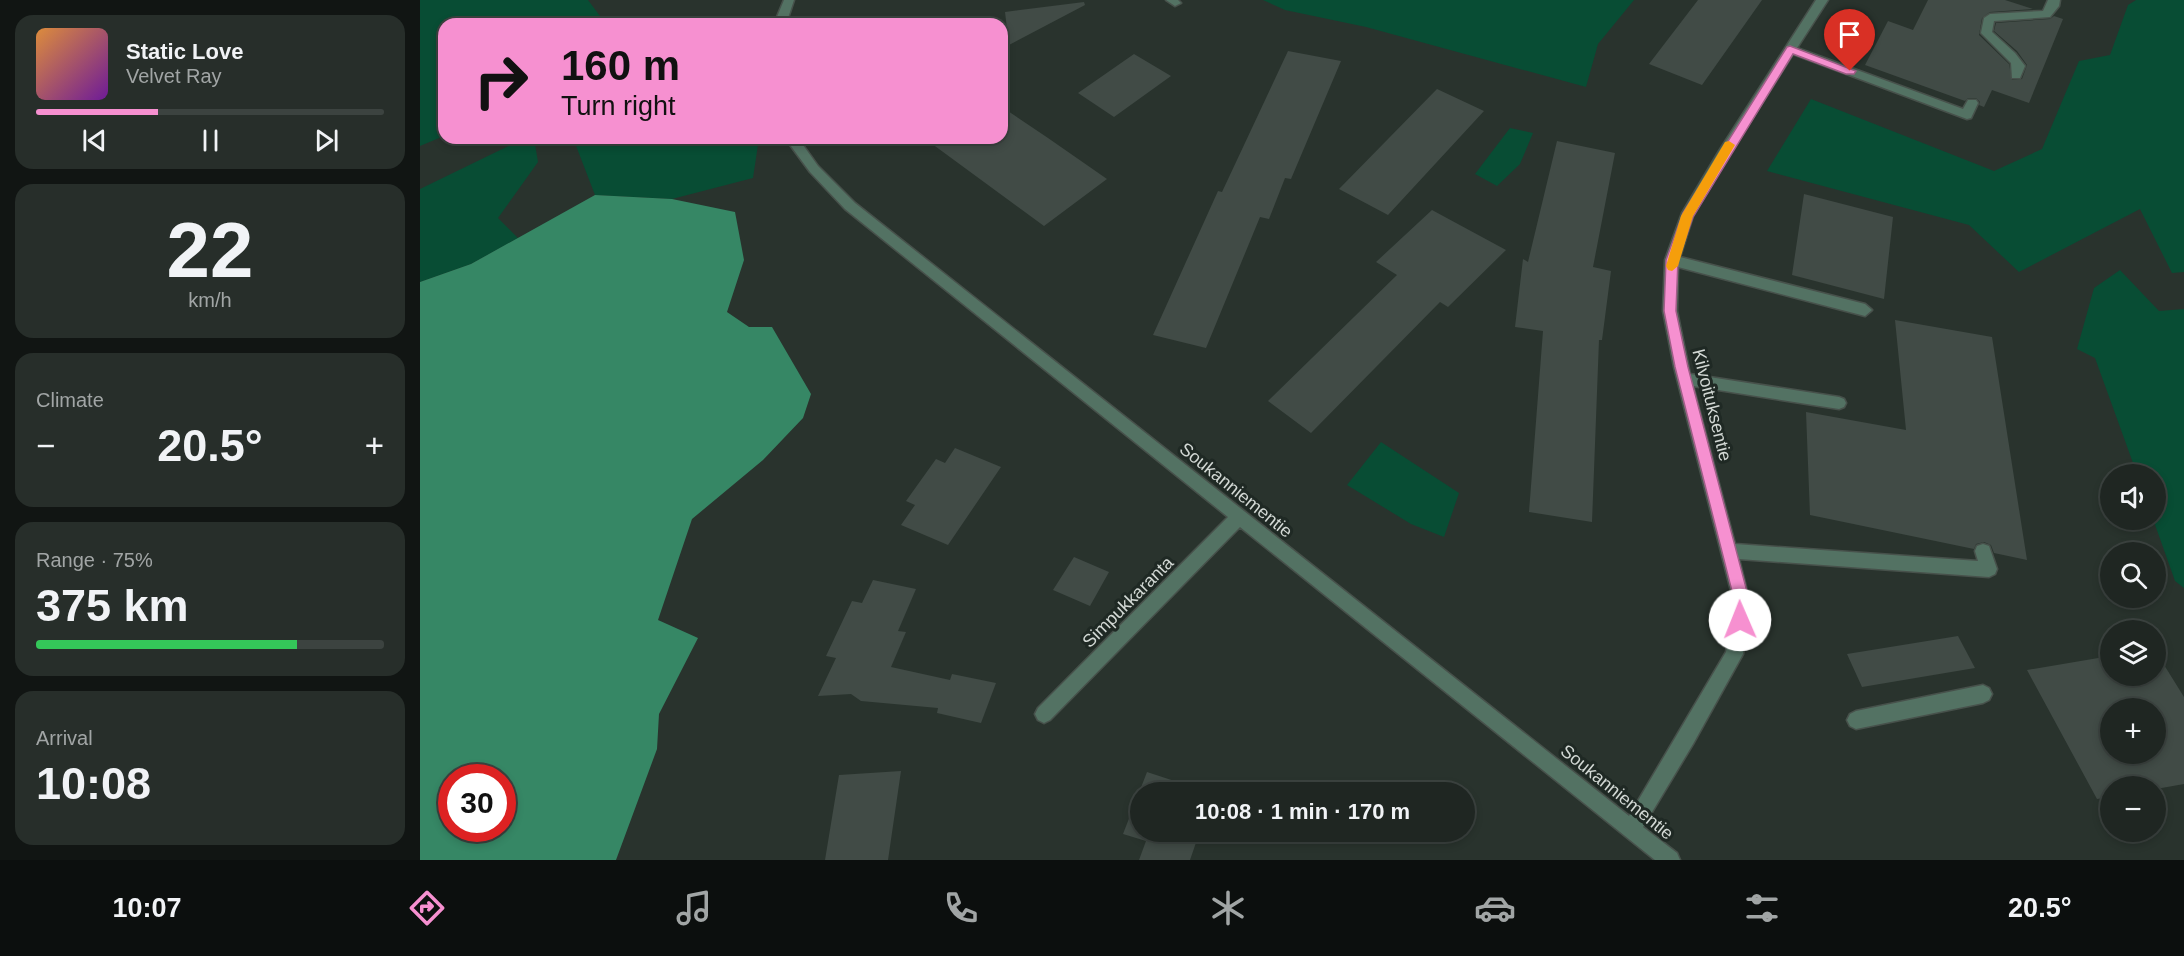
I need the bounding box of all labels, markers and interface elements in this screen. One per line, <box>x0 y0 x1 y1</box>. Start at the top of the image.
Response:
pin <box>1824 9 1875 71</box>
icon: arrive <box>1833 18 1866 51</box>
text: Static Love <box>126 39 243 64</box>
icon: right <box>462 42 540 120</box>
text: 160 m <box>561 42 680 89</box>
text: Velvet Ray <box>126 65 222 87</box>
text: Turn right <box>561 91 676 121</box>
icon: previous <box>78 124 111 157</box>
icon: pause <box>194 124 227 157</box>
icon: next <box>310 124 343 157</box>
text: 22 <box>167 206 253 294</box>
text: km/h <box>188 289 232 311</box>
street label: Kilvoituksentie <box>1688 347 1736 463</box>
text: Climate <box>36 389 104 411</box>
text: 20.5° <box>157 420 263 471</box>
text: − <box>36 427 55 464</box>
text: + <box>365 427 384 464</box>
street label: Soukanniementie <box>1176 438 1296 542</box>
map controls <box>2100 464 2166 842</box>
button: sound <box>2100 464 2166 530</box>
button: search <box>2100 542 2166 608</box>
text: Range · 75% <box>36 549 153 571</box>
street label: Simpukkaranta <box>1078 552 1178 652</box>
text: 375 km <box>36 580 189 631</box>
position arrow <box>1708 588 1772 652</box>
button: layers <box>2100 620 2166 686</box>
button: + <box>2100 698 2166 764</box>
text: Arrival <box>36 727 93 749</box>
street label: Soukanniementie <box>1557 740 1677 844</box>
text: 10:08 <box>36 758 151 809</box>
speed limit sign: 30 <box>438 764 516 842</box>
button: − <box>2100 776 2166 842</box>
text: 10:08 · 1 min · 170 m <box>1195 799 1410 824</box>
icon: directions <box>406 887 448 929</box>
icon: music <box>673 887 715 929</box>
icon: phone <box>940 887 982 929</box>
icon: climate <box>1207 887 1249 929</box>
icon: car <box>1474 887 1516 929</box>
icon: filters <box>1741 887 1783 929</box>
text: 10:07 <box>112 893 182 923</box>
text: 20.5° <box>2008 893 2071 923</box>

